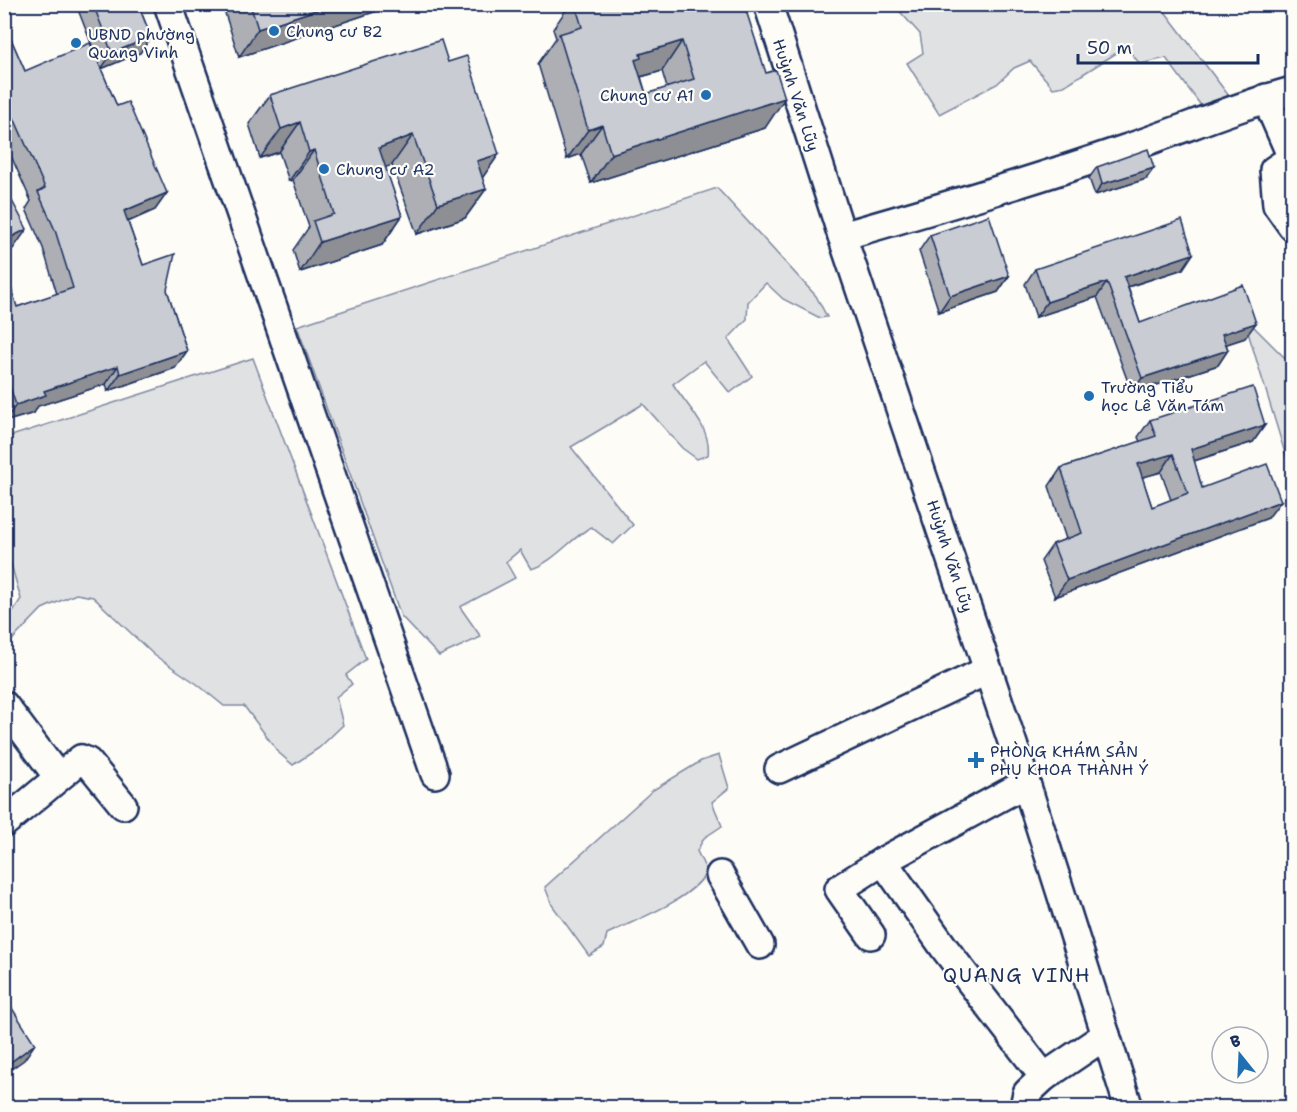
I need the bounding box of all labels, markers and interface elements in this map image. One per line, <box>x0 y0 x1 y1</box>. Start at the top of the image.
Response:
place label: Chung cư B2 <box>286 21 383 42</box>
place label: UBND phường Quang Vinh <box>88 24 195 63</box>
marker: Chung cư B2 <box>267 24 281 38</box>
scale bar <box>1078 27 1258 65</box>
marker: UBND phường Quang Vinh <box>69 36 83 50</box>
street label: Huỳnh Văn Lũy <box>768 36 824 154</box>
text: 50 m <box>1087 36 1132 60</box>
place label: Chung cư A1 <box>600 85 694 106</box>
marker: Chung cư A1 <box>699 88 713 102</box>
place label: Chung cư A2 <box>336 159 435 180</box>
marker: Chung cư A2 <box>317 162 331 176</box>
place label: Trường Tiểu học Lê Văn Tám <box>1101 377 1224 416</box>
marker: Trường Tiểu học Lê Văn Tám <box>1082 389 1096 403</box>
street label: Huỳnh Văn Lũy <box>922 497 978 615</box>
place label: PHÒNG KHÁM SẢN PHỤ KHOA THÀNH Ý <box>990 740 1149 780</box>
marker: PHÒNG KHÁM SẢN PHỤ KHOA THÀNH Ý <box>967 751 985 769</box>
district label: QUANG VINH <box>943 962 1091 988</box>
north arrow <box>1210 1025 1270 1085</box>
text: B <box>1228 1030 1244 1053</box>

